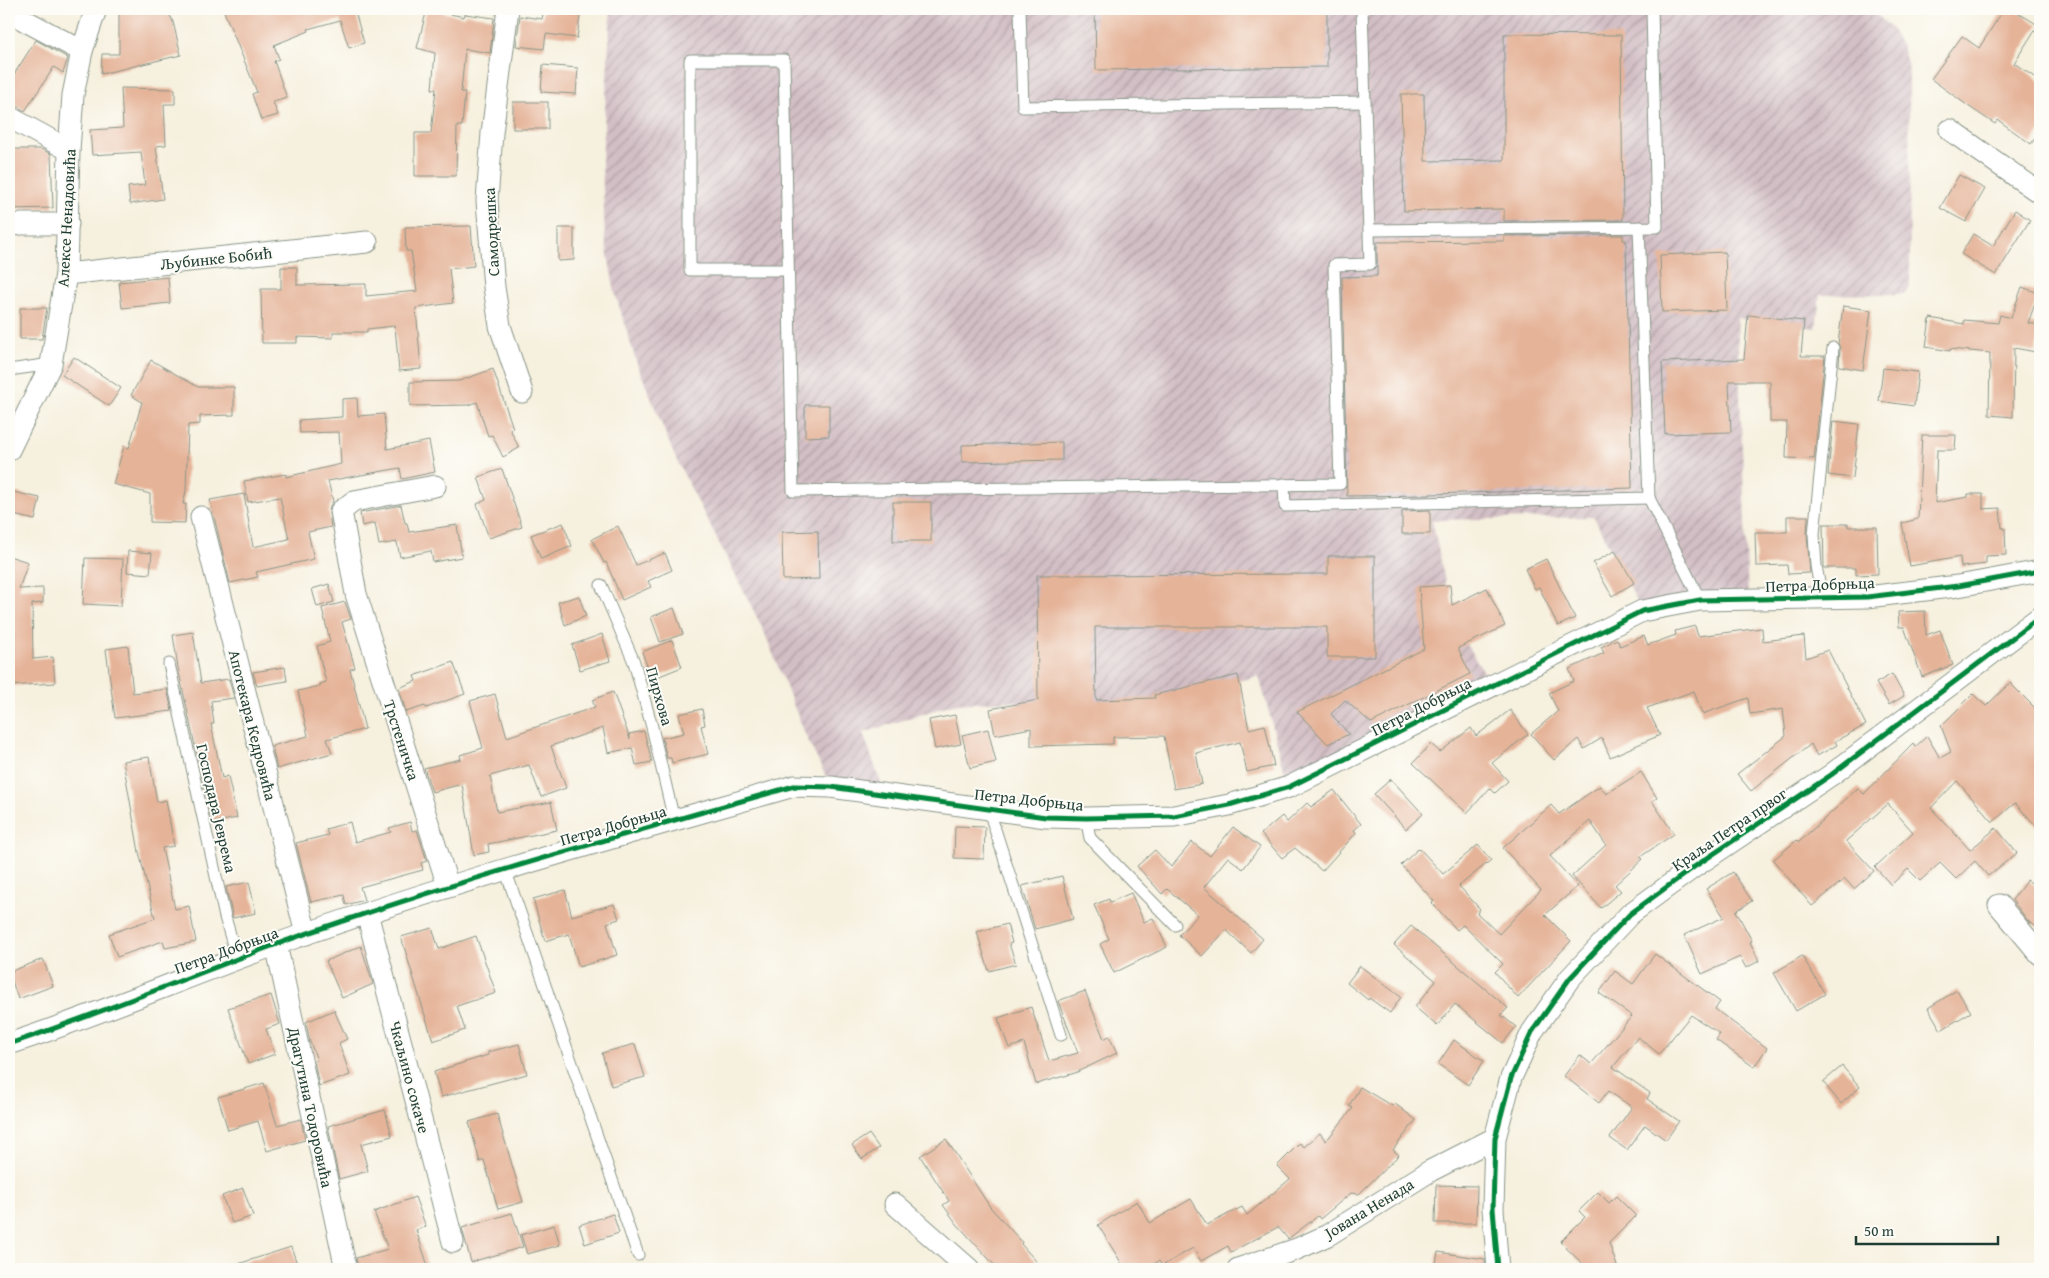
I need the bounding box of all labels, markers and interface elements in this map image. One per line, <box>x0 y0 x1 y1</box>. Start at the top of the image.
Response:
street label: Алексе Ненадовића <box>50 148 82 288</box>
street label: Самодрешка <box>477 187 505 277</box>
street label: Љубинке Бобић <box>159 240 273 276</box>
street label: Петра Добрњца <box>1765 570 1875 598</box>
street label: Апотекара Кедровића <box>223 647 283 803</box>
street label: Пирхова <box>640 664 680 729</box>
street label: Петра Добрњца <box>1367 670 1475 742</box>
street label: Трстеничка <box>378 697 426 784</box>
street label: Господара Јеврема <box>190 741 244 875</box>
street label: Петра Добрњца <box>973 781 1085 817</box>
street label: Краља Петра првог <box>1666 781 1792 877</box>
street label: Петра Добрњца <box>557 798 669 852</box>
street label: Петра Добрњца <box>171 920 282 980</box>
street label: Чкаљино сокаче <box>383 1018 437 1136</box>
street label: Драгутина Тодоровића <box>282 1023 340 1190</box>
street label: Јована Ненада <box>1318 1172 1419 1245</box>
scale bar <box>1856 1213 1999 1245</box>
text: 50 m <box>1864 1220 1895 1241</box>

